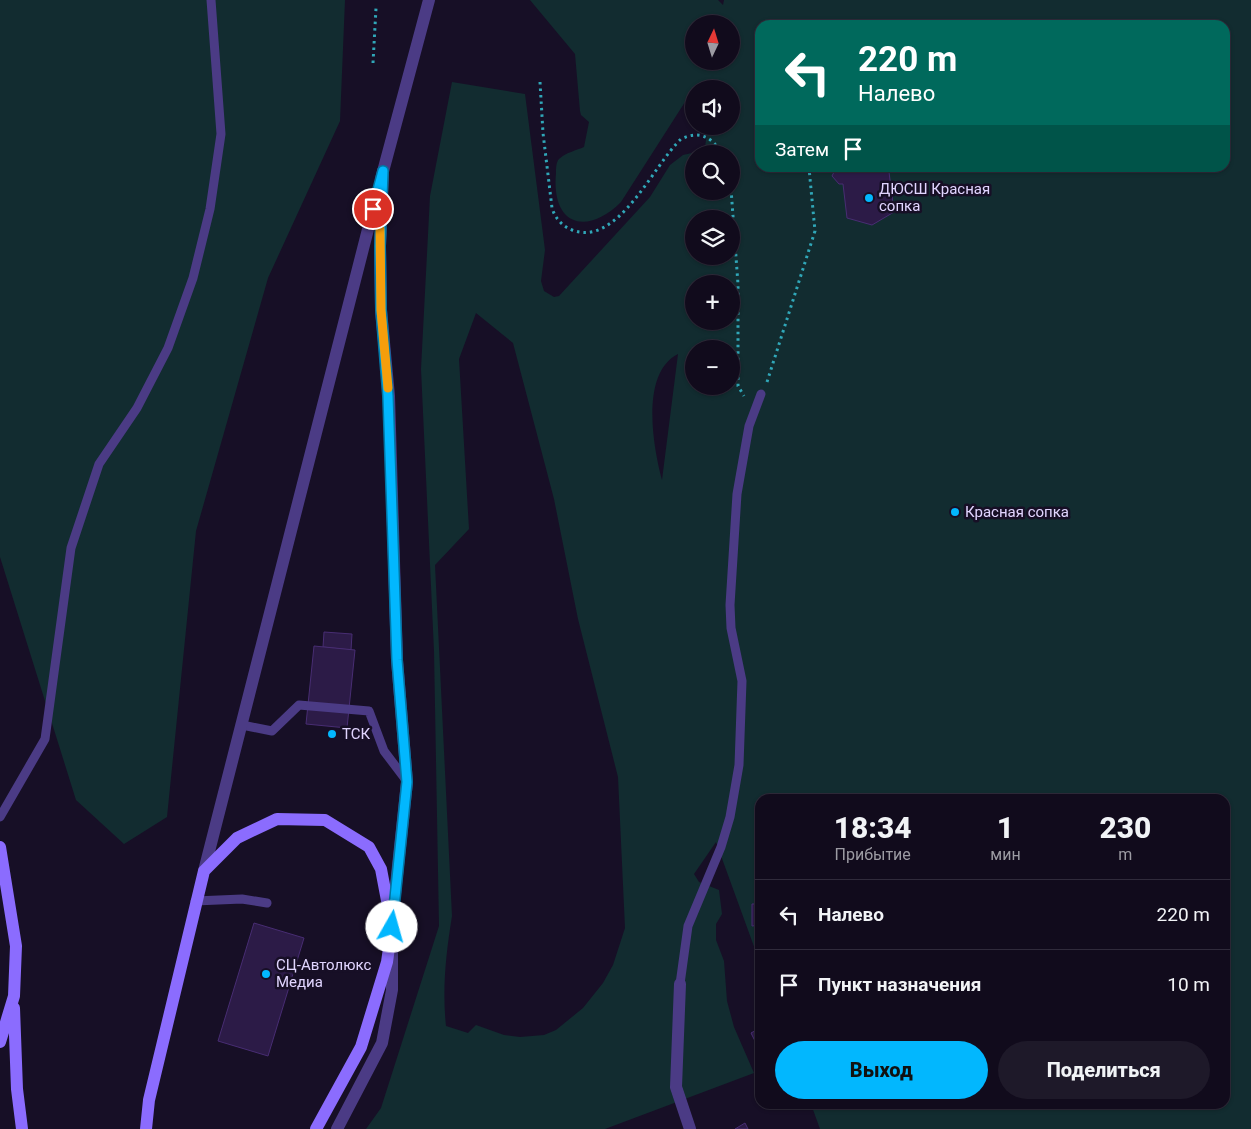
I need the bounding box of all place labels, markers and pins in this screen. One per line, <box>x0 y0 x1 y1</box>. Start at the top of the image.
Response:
place label: ДЮСШ Красная сопка <box>879 180 990 215</box>
pin <box>352 188 394 230</box>
marker: ДЮСШ Красная сопка <box>863 192 875 204</box>
place label: Красная сопка <box>965 503 1069 521</box>
marker: Красная сопка <box>949 506 961 518</box>
place label: ТСК <box>342 725 371 743</box>
marker: ТСК <box>326 728 338 740</box>
place label: СЦ-Автолюкс Медиа <box>276 956 371 991</box>
marker: СЦ-Автолюкс Медиа <box>260 968 272 980</box>

